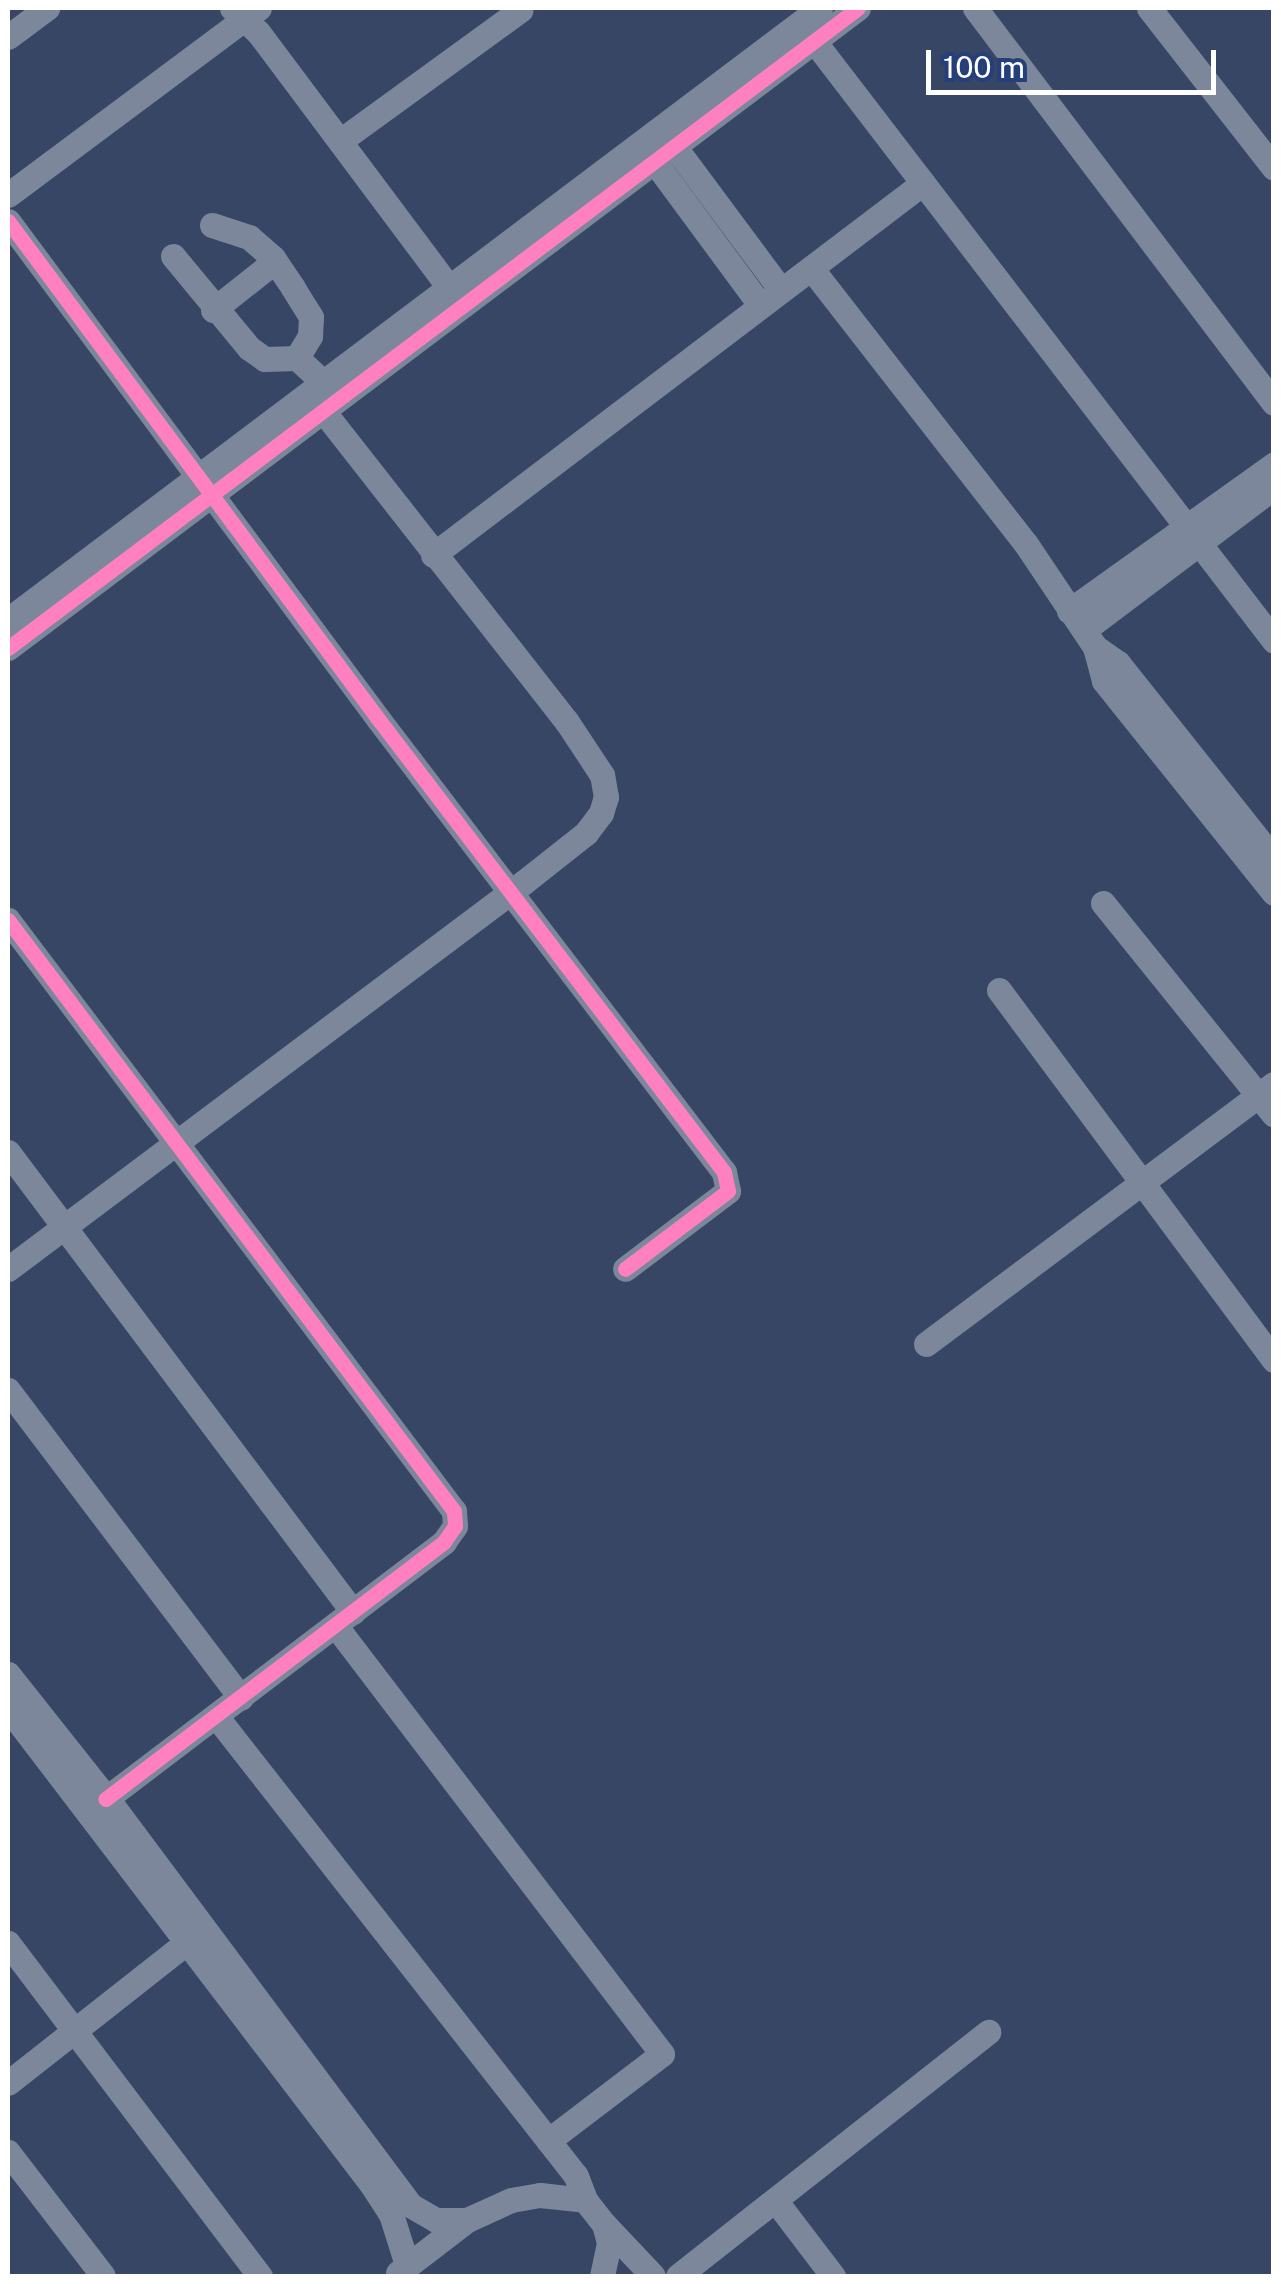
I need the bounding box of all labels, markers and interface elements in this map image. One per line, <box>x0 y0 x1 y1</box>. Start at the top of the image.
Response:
scale bar <box>931 30 1221 92</box>
text: 100 m <box>943 49 1025 85</box>

